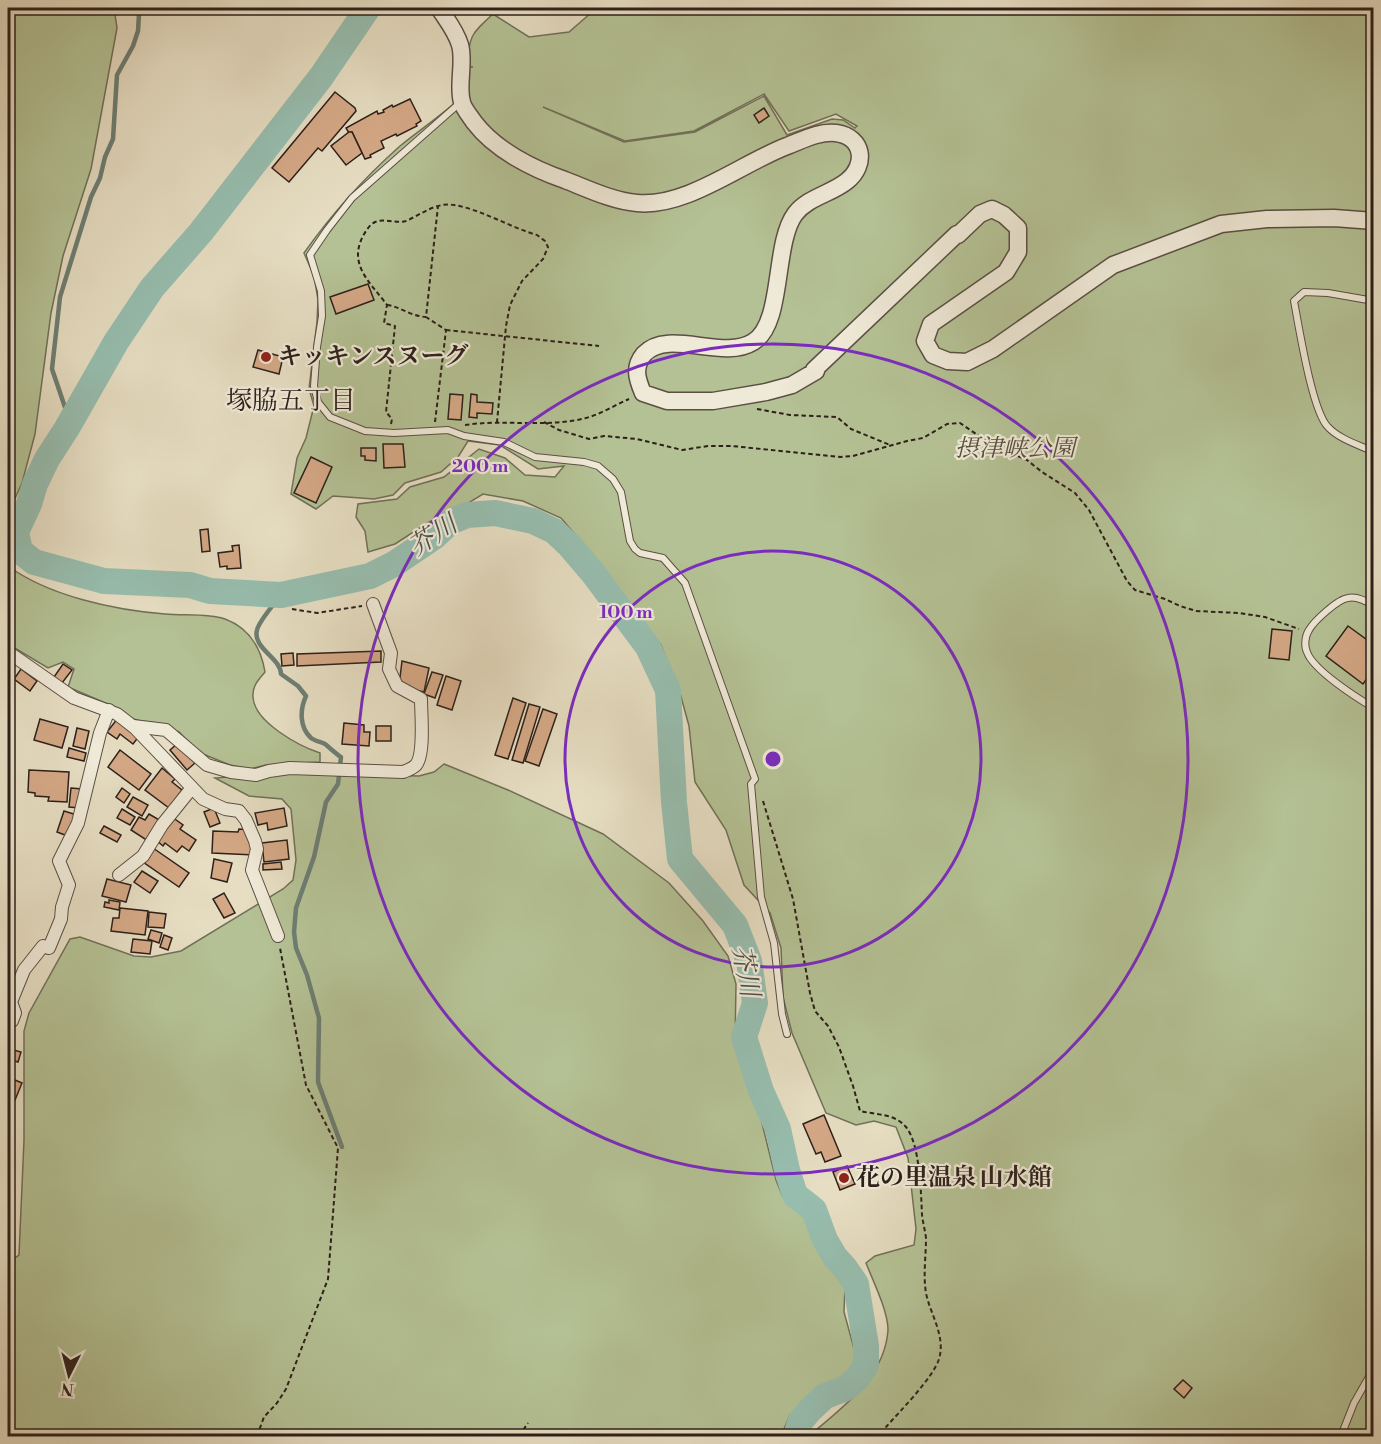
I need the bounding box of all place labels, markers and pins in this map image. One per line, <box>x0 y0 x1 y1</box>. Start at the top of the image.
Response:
place label: キッキンスヌーグ <box>278 342 469 372</box>
marker: キッキンスヌーグ <box>259 350 273 364</box>
centre of rings <box>763 749 783 769</box>
place label: 花の里温泉 山水館 <box>856 1163 1052 1193</box>
marker: 花の里温泉 山水館 <box>837 1171 851 1185</box>

